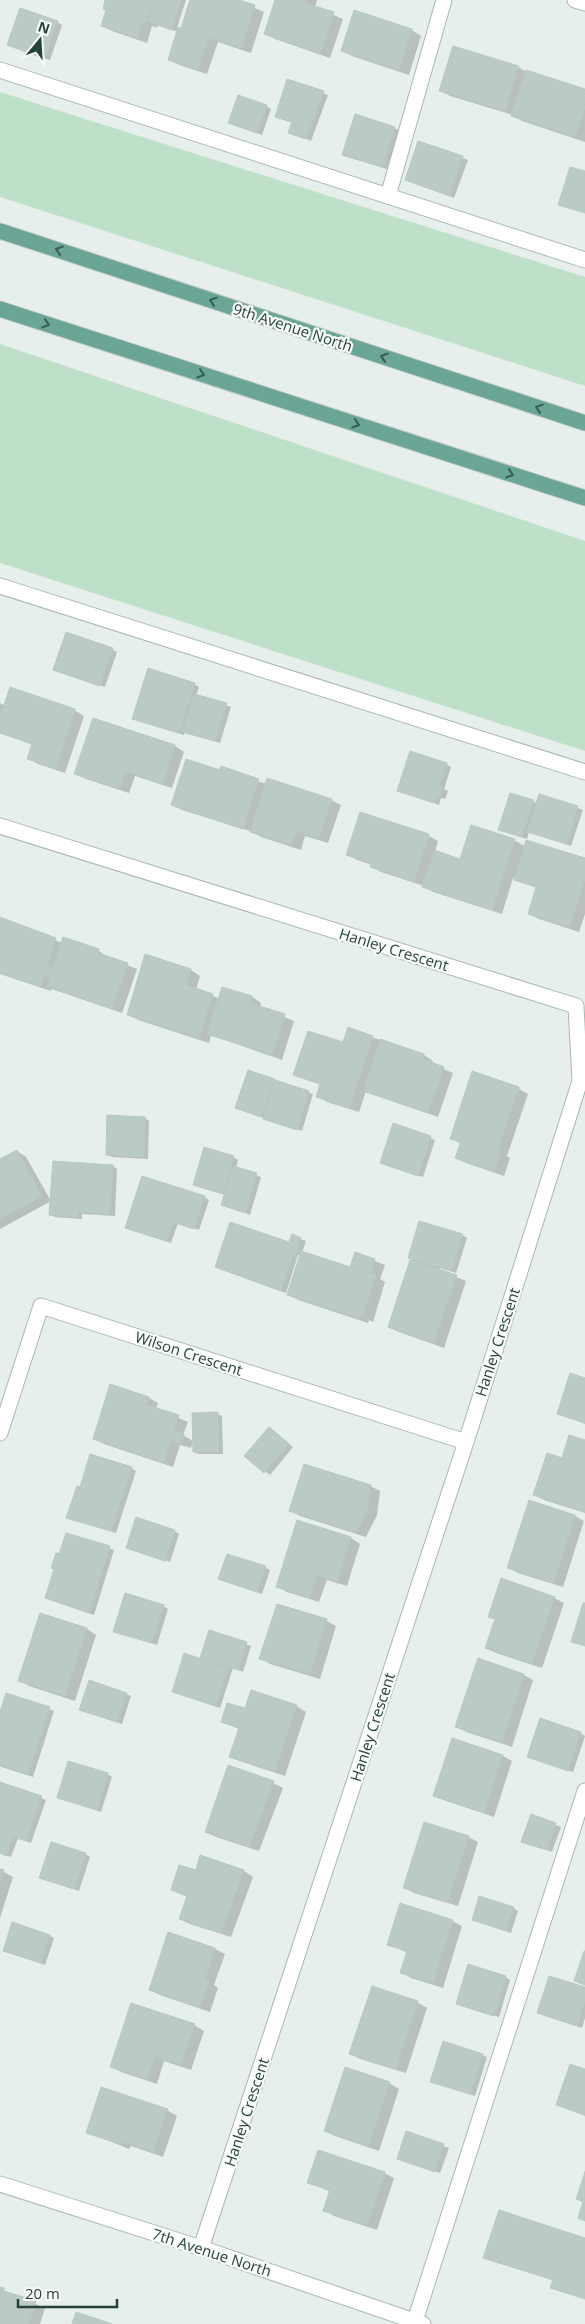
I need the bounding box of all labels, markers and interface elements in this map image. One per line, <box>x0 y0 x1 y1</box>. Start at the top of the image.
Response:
north arrow <box>15 15 65 65</box>
text: N <box>36 16 53 38</box>
one-way arrow <box>55 246 64 256</box>
one-way arrow <box>210 297 218 307</box>
street label: 9th Avenue North <box>231 298 355 356</box>
one-way arrow <box>42 318 50 328</box>
one-way arrow <box>381 353 389 363</box>
one-way arrow <box>196 368 205 378</box>
one-way arrow <box>535 404 543 414</box>
one-way arrow <box>351 418 359 428</box>
one-way arrow <box>506 468 514 478</box>
street label: Hanley Crescent <box>337 923 451 975</box>
street label: Hanley Crescent <box>470 1285 524 1399</box>
street label: Wilson Crescent <box>133 1326 245 1380</box>
street label: Hanley Crescent <box>345 1670 399 1784</box>
street label: Hanley Crescent <box>219 2055 273 2169</box>
street label: 7th Avenue North <box>150 2223 274 2281</box>
scale bar <box>18 2276 116 2308</box>
text: 20 m <box>25 2283 60 2303</box>

